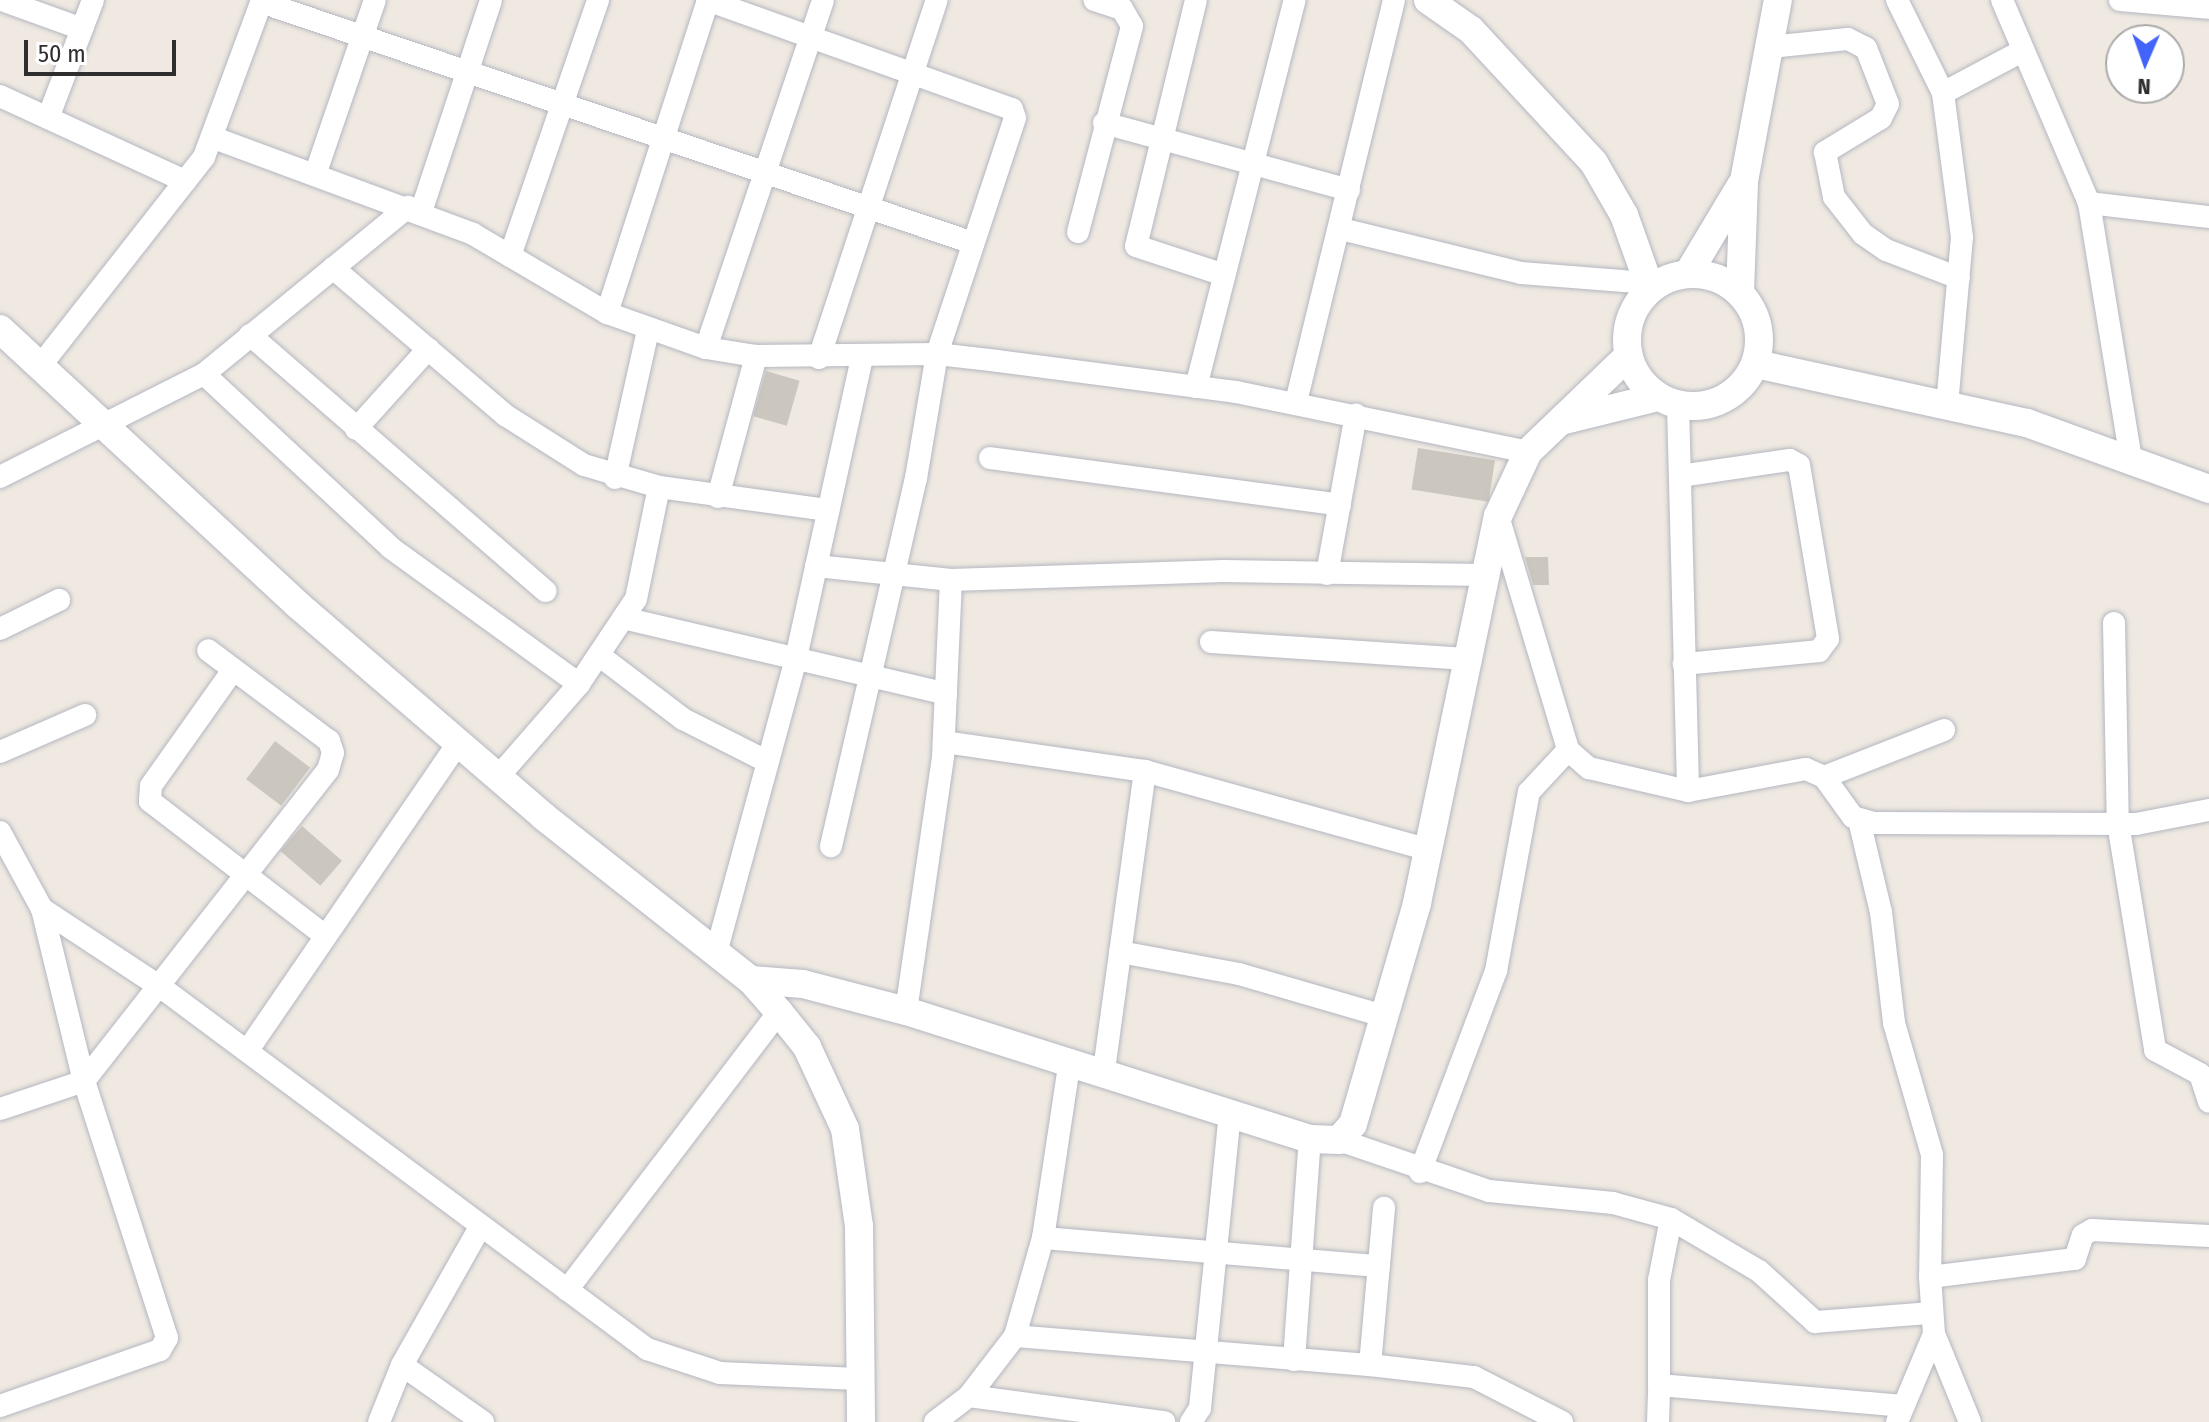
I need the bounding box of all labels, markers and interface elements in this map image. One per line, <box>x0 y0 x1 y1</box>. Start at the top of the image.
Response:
scale bar <box>28 24 180 74</box>
north arrow <box>2105 24 2185 104</box>
text: 50 m <box>38 40 86 68</box>
text: N <box>2137 73 2151 100</box>

